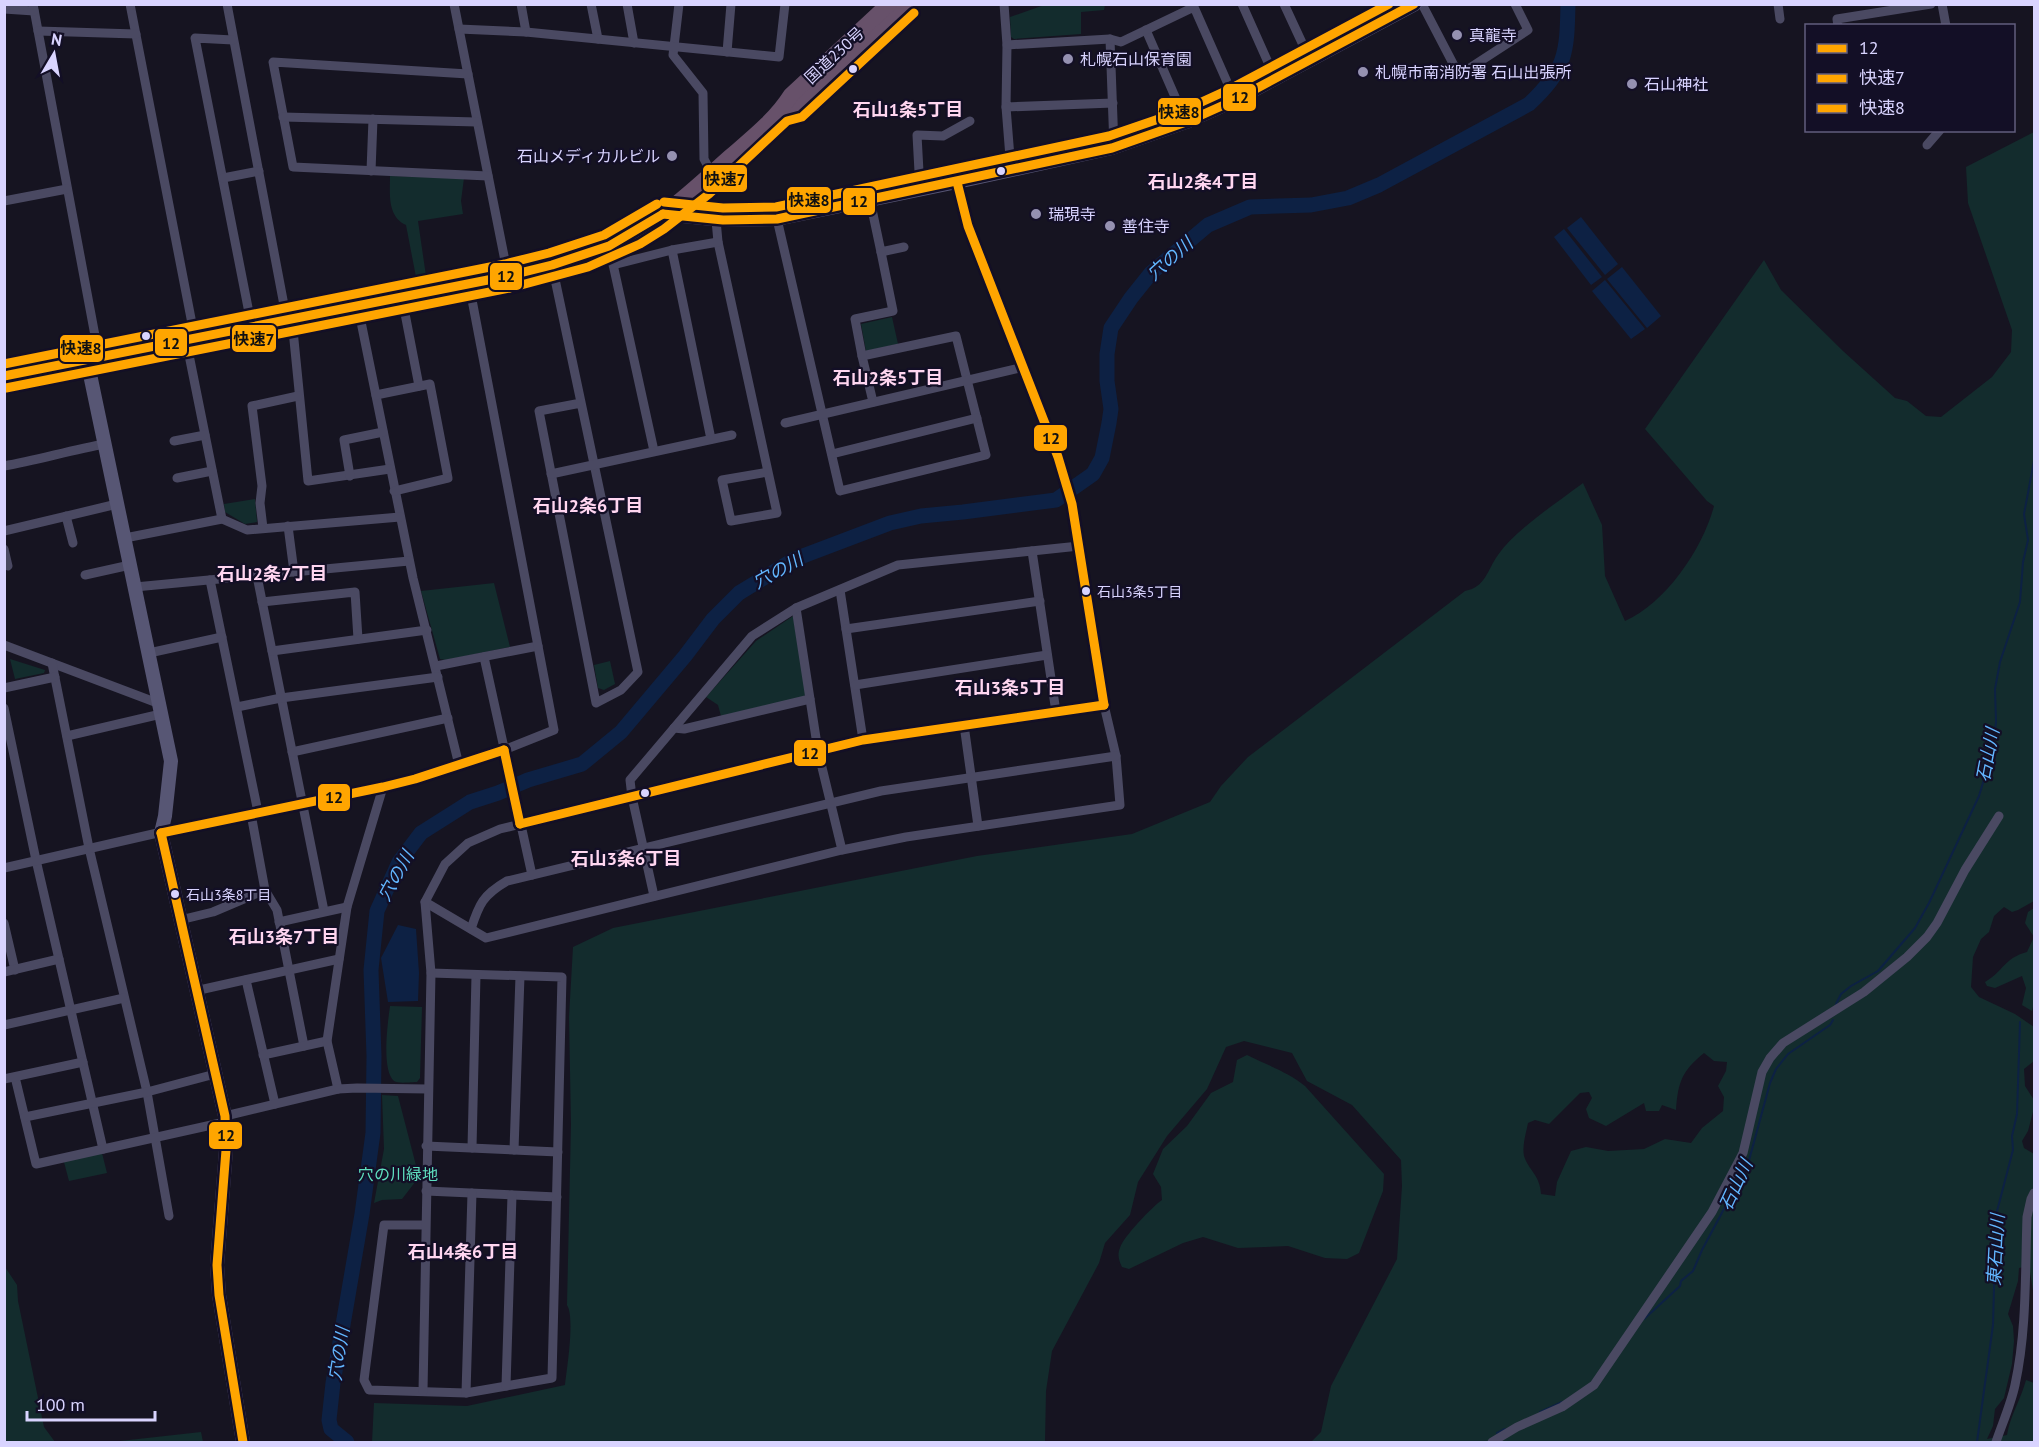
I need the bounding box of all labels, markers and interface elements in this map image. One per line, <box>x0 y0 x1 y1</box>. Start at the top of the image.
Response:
street label: 国道230号 <box>800 22 868 88</box>
north arrow <box>24 24 84 84</box>
legend <box>1805 24 2015 132</box>
place label: 真龍寺 <box>1469 25 1517 45</box>
text: N <box>50 28 64 50</box>
marker: 真龍寺 <box>1450 28 1464 42</box>
text: 12 <box>1859 36 1879 59</box>
place label: 札幌石山保育園 <box>1080 49 1192 69</box>
marker: 札幌石山保育園 <box>1061 52 1075 66</box>
place label: 札幌市南消防署 石山出張所 <box>1375 62 1571 82</box>
unlabelled marker <box>847 63 859 75</box>
marker: 札幌市南消防署 石山出張所 <box>1356 65 1370 79</box>
text: 快速7 <box>1859 66 1905 89</box>
place label: 石山神社 <box>1644 74 1708 94</box>
marker: 石山神社 <box>1625 77 1639 91</box>
line badge: 12 <box>1222 83 1257 112</box>
text: 12 <box>1231 87 1249 107</box>
text: 快速8 <box>1859 96 1905 119</box>
line badge: 快速8 <box>1157 97 1202 126</box>
district label: 石山1条5丁目 <box>853 98 963 121</box>
text: 快速8 <box>1158 102 1200 122</box>
place label: 石山メディカルビル <box>517 146 660 166</box>
marker: 石山メディカルビル <box>665 149 679 163</box>
line badge: 快速7 <box>702 164 748 193</box>
unlabelled marker <box>995 165 1007 177</box>
text: 快速7 <box>704 169 746 189</box>
district label: 石山2条4丁目 <box>1148 170 1258 193</box>
line badge: 快速8 <box>786 186 832 214</box>
line badge: 12 <box>842 187 876 216</box>
text: 快速8 <box>788 190 830 210</box>
text: 12 <box>850 191 868 211</box>
place label: 瑞現寺 <box>1048 204 1096 224</box>
marker: 瑞現寺 <box>1029 207 1043 221</box>
place label: 善住寺 <box>1122 216 1170 236</box>
marker: 善住寺 <box>1103 219 1117 233</box>
water label: 穴の川 <box>1142 231 1199 285</box>
line badge: 12 <box>489 262 523 291</box>
text: 12 <box>497 266 515 286</box>
line badge: 快速7 <box>231 324 277 353</box>
line badge: 12 <box>154 328 188 357</box>
text: 快速7 <box>233 329 275 349</box>
unlabelled marker <box>140 330 152 342</box>
text: 12 <box>162 333 180 353</box>
line badge: 快速8 <box>59 334 104 363</box>
text: 快速8 <box>60 338 102 358</box>
district label: 石山2条5丁目 <box>833 366 943 389</box>
line badge: 12 <box>1033 424 1068 452</box>
text: 12 <box>1042 428 1060 448</box>
district label: 石山2条6丁目 <box>533 494 643 517</box>
water label: 穴の川 <box>749 546 809 594</box>
district label: 石山2条7丁目 <box>217 562 327 585</box>
place label: 石山3条5丁目 <box>1097 583 1182 601</box>
marker: 石山3条5丁目 <box>1080 585 1092 597</box>
district label: 石山3条5丁目 <box>955 676 1065 699</box>
water label: 石山川 <box>1971 724 2004 784</box>
line badge: 12 <box>793 739 827 767</box>
text: 12 <box>801 743 819 763</box>
line badge: 12 <box>317 783 351 812</box>
text: 12 <box>325 787 343 807</box>
unlabelled marker <box>639 787 651 799</box>
water label: 穴の川 <box>372 845 420 905</box>
district label: 石山3条6丁目 <box>571 847 681 870</box>
place label: 石山3条8丁目 <box>186 886 271 904</box>
marker: 石山3条8丁目 <box>169 888 181 900</box>
district label: 石山3条7丁目 <box>229 925 339 948</box>
line badge: 12 <box>208 1121 243 1150</box>
text: 12 <box>217 1125 235 1145</box>
water label: 石山川 <box>1714 1154 1758 1214</box>
park label: 穴の川緑地 <box>358 1164 438 1184</box>
water label: 東石山川 <box>1982 1211 2009 1287</box>
district label: 石山4条6丁目 <box>408 1240 518 1263</box>
water label: 穴の川 <box>323 1323 354 1382</box>
scale bar <box>27 1384 154 1422</box>
text: 100 m <box>36 1393 85 1416</box>

